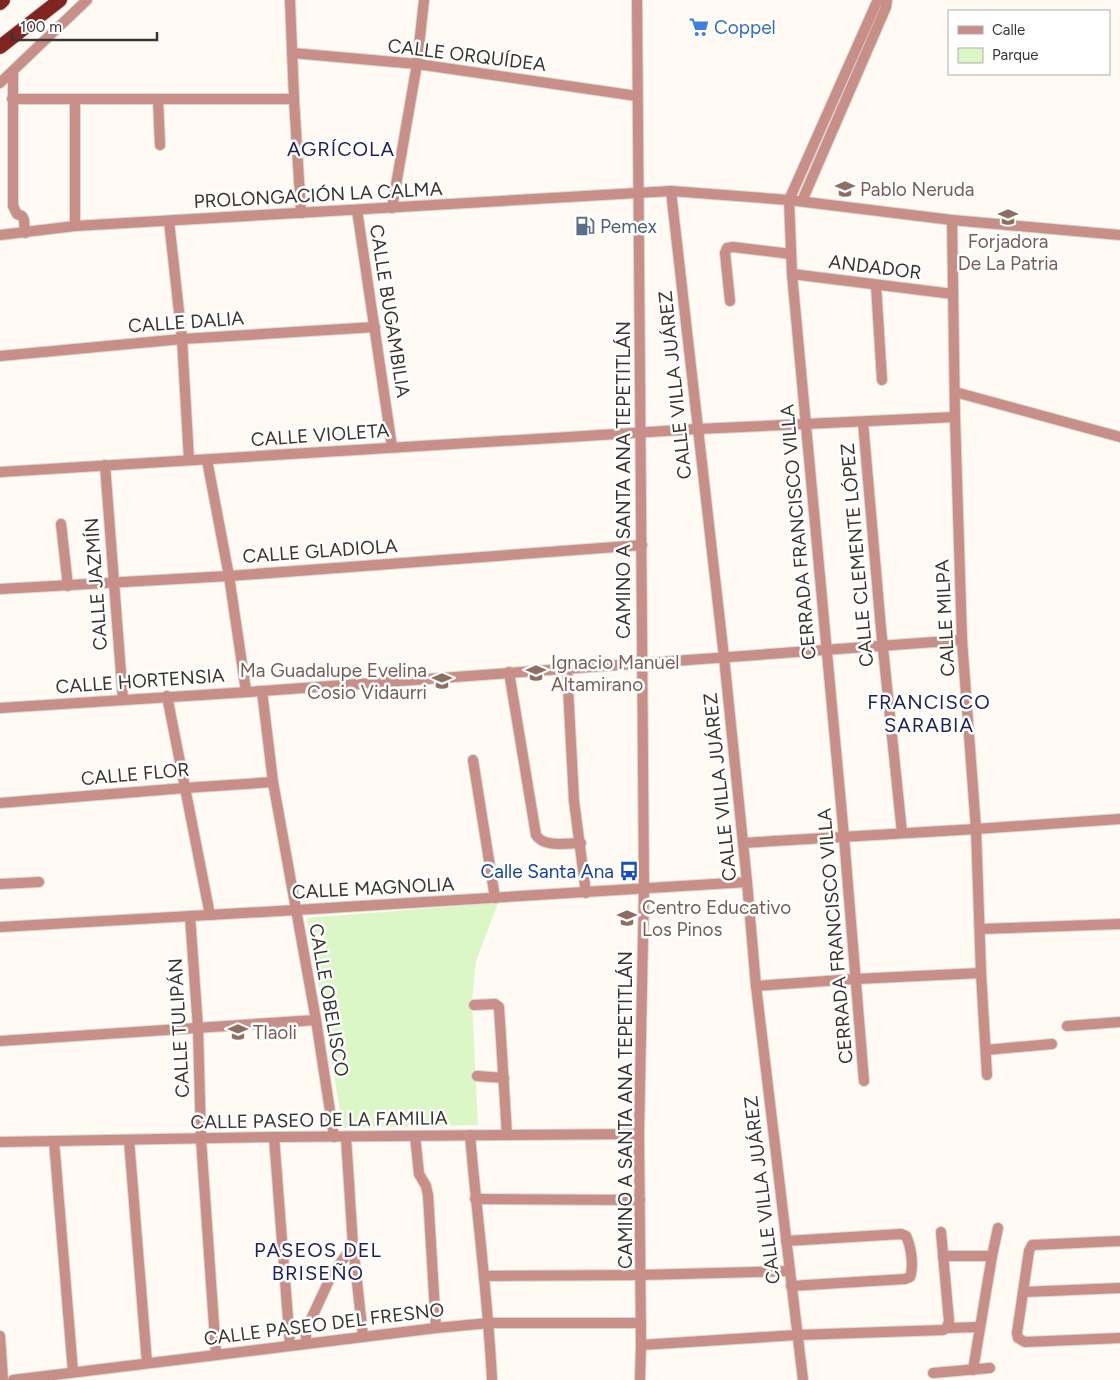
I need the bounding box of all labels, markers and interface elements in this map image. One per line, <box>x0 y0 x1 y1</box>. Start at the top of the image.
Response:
scale bar <box>12 10 158 42</box>
legend <box>948 10 1110 75</box>
supermarket icon: Coppel <box>688 16 710 38</box>
place label: Coppel <box>714 16 776 39</box>
text: 100 m <box>20 18 62 36</box>
text: Calle <box>992 21 1025 39</box>
street label: CALLE ORQUÍDEA <box>386 34 548 76</box>
text: Parque <box>992 46 1039 64</box>
district label: AGRÍCOLA <box>287 137 395 161</box>
street label: PROLONGACIÓN LA CALMA <box>193 177 443 213</box>
school or university icon: Pablo Neruda <box>834 178 856 200</box>
place label: Pablo Neruda <box>860 178 974 201</box>
school or university icon: Forjadora De La Patria <box>997 206 1019 228</box>
fuel station icon: Pemex <box>574 215 596 237</box>
place label: Pemex <box>600 215 657 238</box>
street label: CALLE BUGAMBILIA <box>365 223 415 399</box>
place label: Forjadora De La Patria <box>958 230 1058 275</box>
street label: ANDADOR <box>827 250 923 284</box>
street label: CALLE VILLA JUÁREZ <box>654 290 696 480</box>
street label: CALLE DALIA <box>127 306 245 338</box>
street label: CAMINO A SANTA ANA TEPETITLÁN <box>612 321 635 639</box>
street label: CERRADA FRANCISCO VILLA <box>775 403 821 661</box>
street label: CALLE VIOLETA <box>250 419 390 451</box>
street label: CALLE CLEMENTE LÓPEZ <box>836 442 878 668</box>
street label: CALLE JAZMÍN <box>80 517 112 651</box>
street label: CALLE GLADIOLA <box>242 534 398 568</box>
street label: CALLE MILPA <box>930 559 960 677</box>
place label: Ignacio Manuel Altamirano <box>551 651 680 696</box>
place label: Ma Guadalupe Evelina Cosio Vidaurri <box>240 659 427 704</box>
school or university icon: Ignacio Manuel Altamirano <box>525 662 547 684</box>
street label: CALLE HORTENSIA <box>55 664 225 698</box>
school or university icon: Ma Guadalupe Evelina Cosio Vidaurri <box>431 670 453 692</box>
district label: FRANCISCO SARABIA <box>867 690 991 737</box>
street label: CALLE VILLA JUÁREZ <box>699 692 741 882</box>
street label: CALLE FLOR <box>80 758 190 790</box>
street label: CERRADA FRANCISCO VILLA <box>812 807 858 1065</box>
place label: Calle Santa Ana <box>481 860 614 883</box>
bus stop icon: Calle Santa Ana <box>618 860 640 882</box>
street label: CALLE MAGNOLIA <box>291 872 455 904</box>
place label: Centro Educativo Los Pinos <box>642 896 791 941</box>
school or university icon: Centro Educativo Los Pinos <box>616 907 638 929</box>
street label: CALLE OBELISCO <box>304 922 354 1078</box>
street label: CAMINO A SANTA ANA TEPETITLÁN <box>614 951 637 1269</box>
street label: CALLE TULIPÁN <box>164 958 194 1098</box>
school or university icon: Tlaoli <box>227 1021 249 1043</box>
place label: Tlaoli <box>253 1021 297 1044</box>
street label: CALLE VILLA JUÁREZ <box>739 1095 785 1285</box>
street label: CALLE PASEO DE LA FAMILIA <box>190 1106 448 1134</box>
district label: PASEOS DEL BRISEÑO <box>254 1238 382 1285</box>
street label: CALLE PASEO DEL FRESNO <box>203 1298 445 1350</box>

